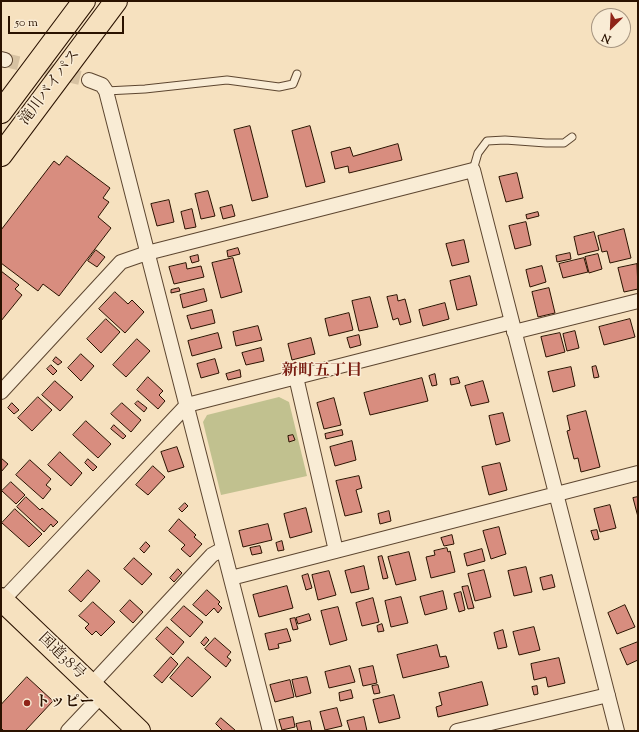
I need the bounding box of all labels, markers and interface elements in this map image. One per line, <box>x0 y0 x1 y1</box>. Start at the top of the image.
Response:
scale bar <box>10 8 126 34</box>
north arrow <box>591 8 631 48</box>
text: 50 m <box>15 14 38 32</box>
text: N <box>599 29 614 47</box>
street label: 滝川バイパス <box>17 47 85 129</box>
district label: 新町五丁目 <box>282 362 362 382</box>
street label: 国道38号 <box>34 630 88 684</box>
place label: トッピー <box>35 694 94 712</box>
marker: トッピー <box>22 698 32 708</box>

